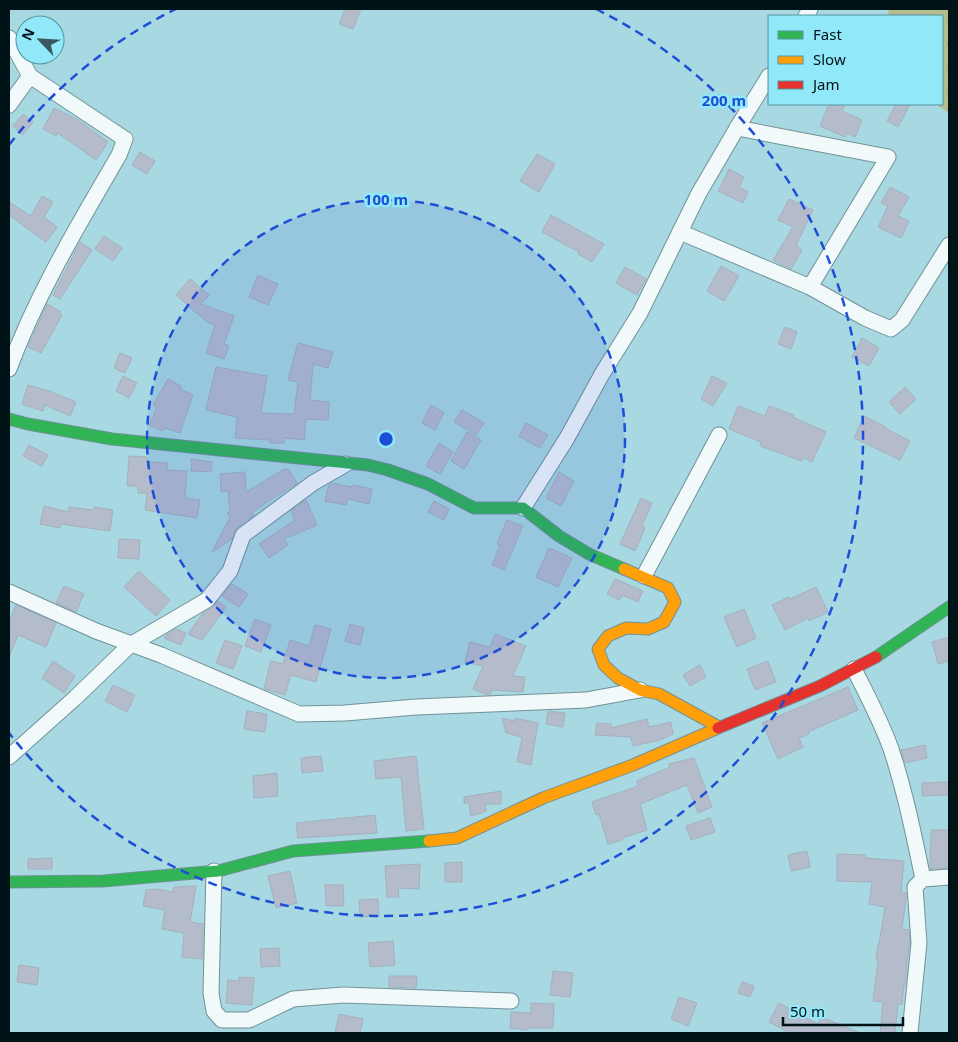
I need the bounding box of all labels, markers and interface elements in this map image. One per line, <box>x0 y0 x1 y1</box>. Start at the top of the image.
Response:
north arrow <box>15 15 65 65</box>
legend <box>768 15 943 105</box>
text: Fast <box>813 24 842 44</box>
text: N <box>17 25 39 43</box>
text: Slow <box>813 49 846 69</box>
text: Jam <box>811 74 840 94</box>
text: 200 m <box>702 90 746 110</box>
text: 100 m <box>364 189 408 209</box>
centre of rings <box>377 430 395 448</box>
scale bar <box>783 994 903 1026</box>
text: 50 m <box>790 1001 825 1021</box>

